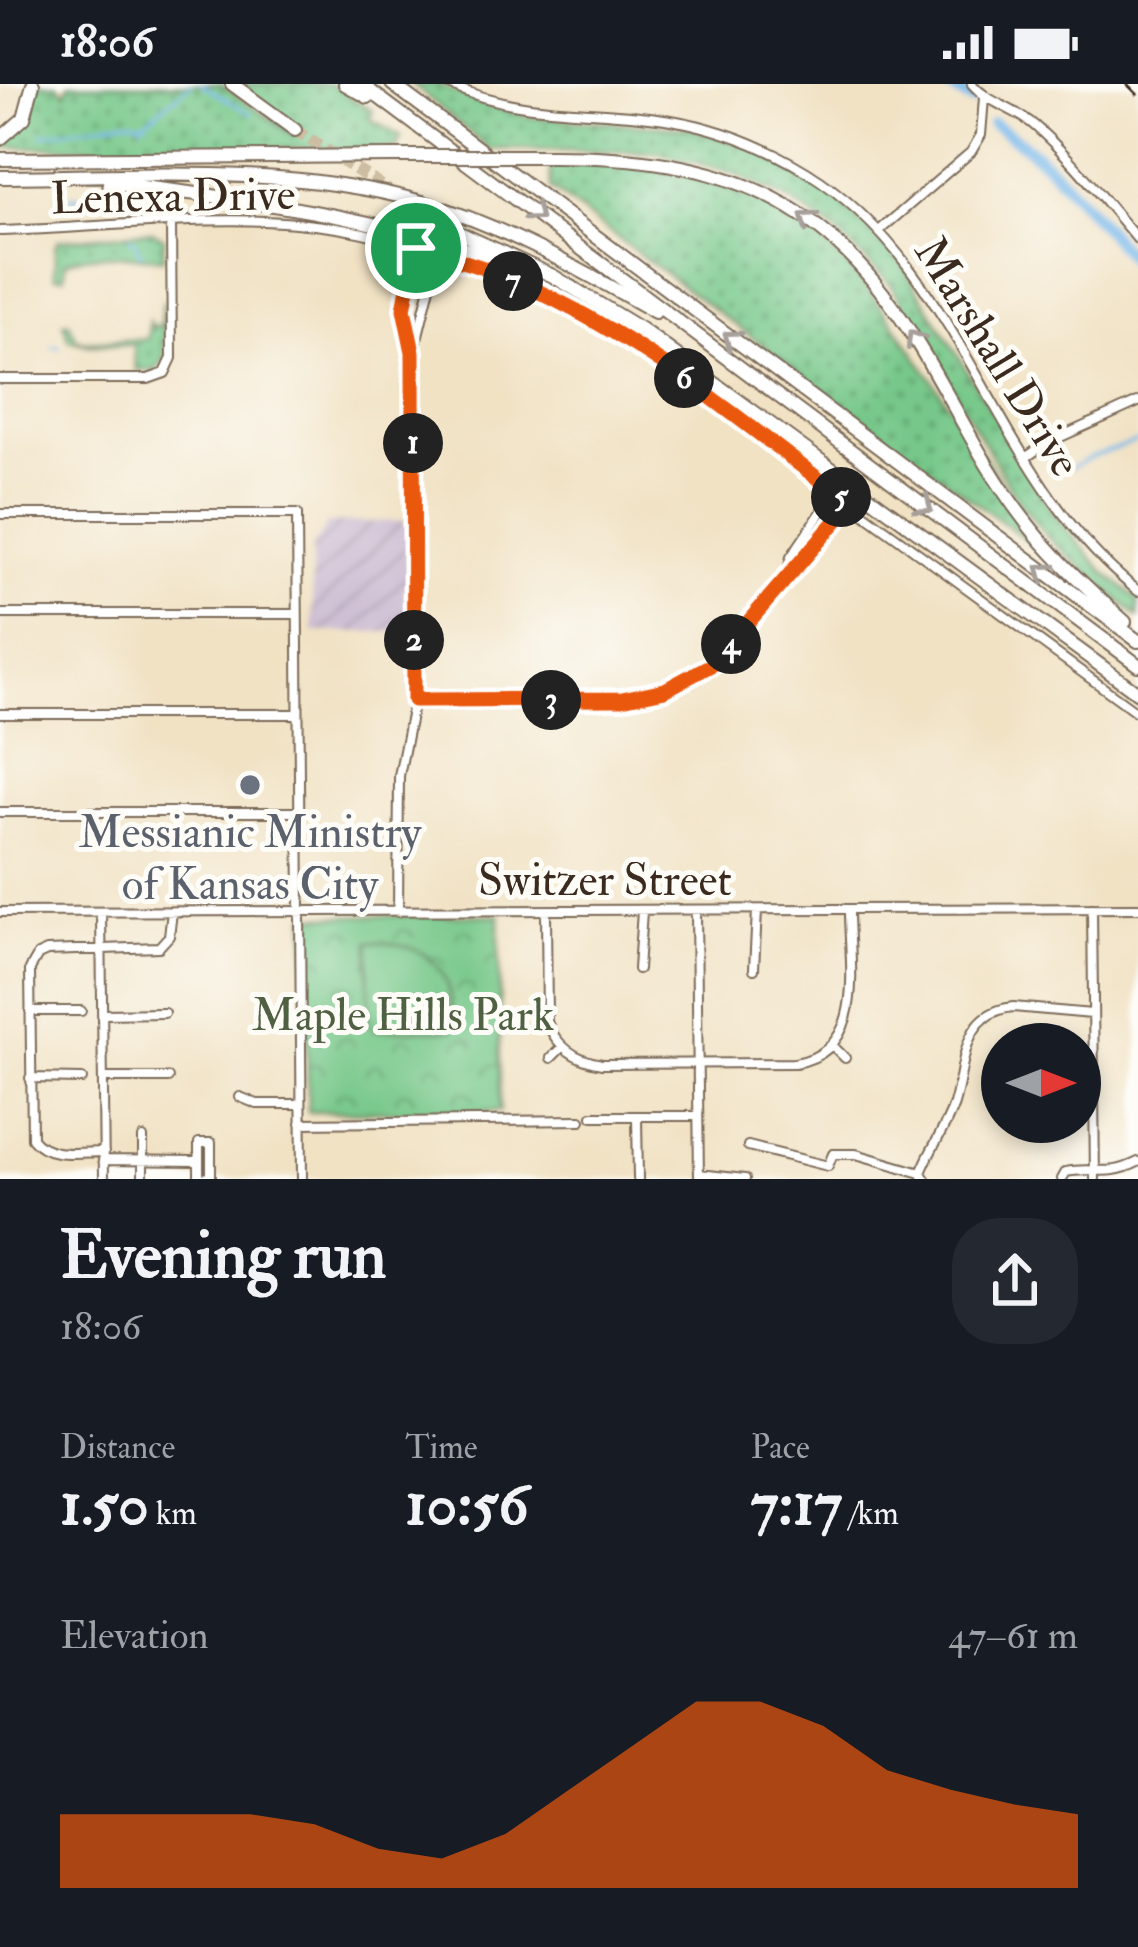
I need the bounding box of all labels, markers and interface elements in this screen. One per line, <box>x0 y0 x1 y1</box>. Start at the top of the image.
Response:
text: 18:06 <box>60 14 154 70</box>
street label: Lenexa Drive <box>50 167 296 227</box>
pin <box>365 197 467 299</box>
one-way arrow <box>522 200 543 222</box>
one-way arrow <box>798 211 820 233</box>
icon: arrive <box>383 215 449 281</box>
street label: Marshall Drive <box>902 227 1093 487</box>
pin: 7 <box>483 251 543 311</box>
text: 7 <box>505 260 521 301</box>
one-way arrow <box>906 329 928 351</box>
one-way arrow <box>723 330 745 352</box>
pin: 6 <box>654 348 714 408</box>
text: 6 <box>676 357 692 398</box>
pin: 1 <box>383 413 443 473</box>
text: 1 <box>407 422 419 463</box>
pin: 5 <box>811 467 871 527</box>
text: 5 <box>834 476 848 517</box>
one-way arrow <box>912 491 933 513</box>
one-way arrow <box>1036 563 1057 585</box>
pin: 2 <box>384 610 444 670</box>
pin: 4 <box>701 614 761 674</box>
text: 2 <box>406 619 422 660</box>
text: 4 <box>722 623 740 664</box>
pin: 3 <box>521 670 581 730</box>
text: 3 <box>545 679 557 720</box>
marker: Messianic Ministry of Kansas City <box>237 772 263 798</box>
place label: Messianic Ministry of Kansas City <box>79 805 423 913</box>
street label: Switzer Street <box>478 853 732 909</box>
park label: Maple Hills Park <box>252 988 554 1044</box>
north arrow <box>981 1023 1101 1143</box>
map controls <box>981 1023 1101 1143</box>
text: Evening run <box>60 1215 386 1298</box>
button: share <box>952 1218 1078 1344</box>
text: 18:06 <box>60 1302 142 1351</box>
text: Distance <box>60 1427 175 1468</box>
text: Time <box>405 1427 477 1468</box>
text: Pace <box>751 1427 810 1468</box>
text: 1.50 <box>60 1468 149 1543</box>
text: 10:56 <box>405 1468 528 1543</box>
text: 7:17 <box>751 1468 842 1543</box>
text: km <box>149 1493 197 1534</box>
text: /km <box>842 1493 899 1534</box>
text: Elevation <box>60 1611 209 1660</box>
text: 47–61 m <box>948 1611 1078 1660</box>

